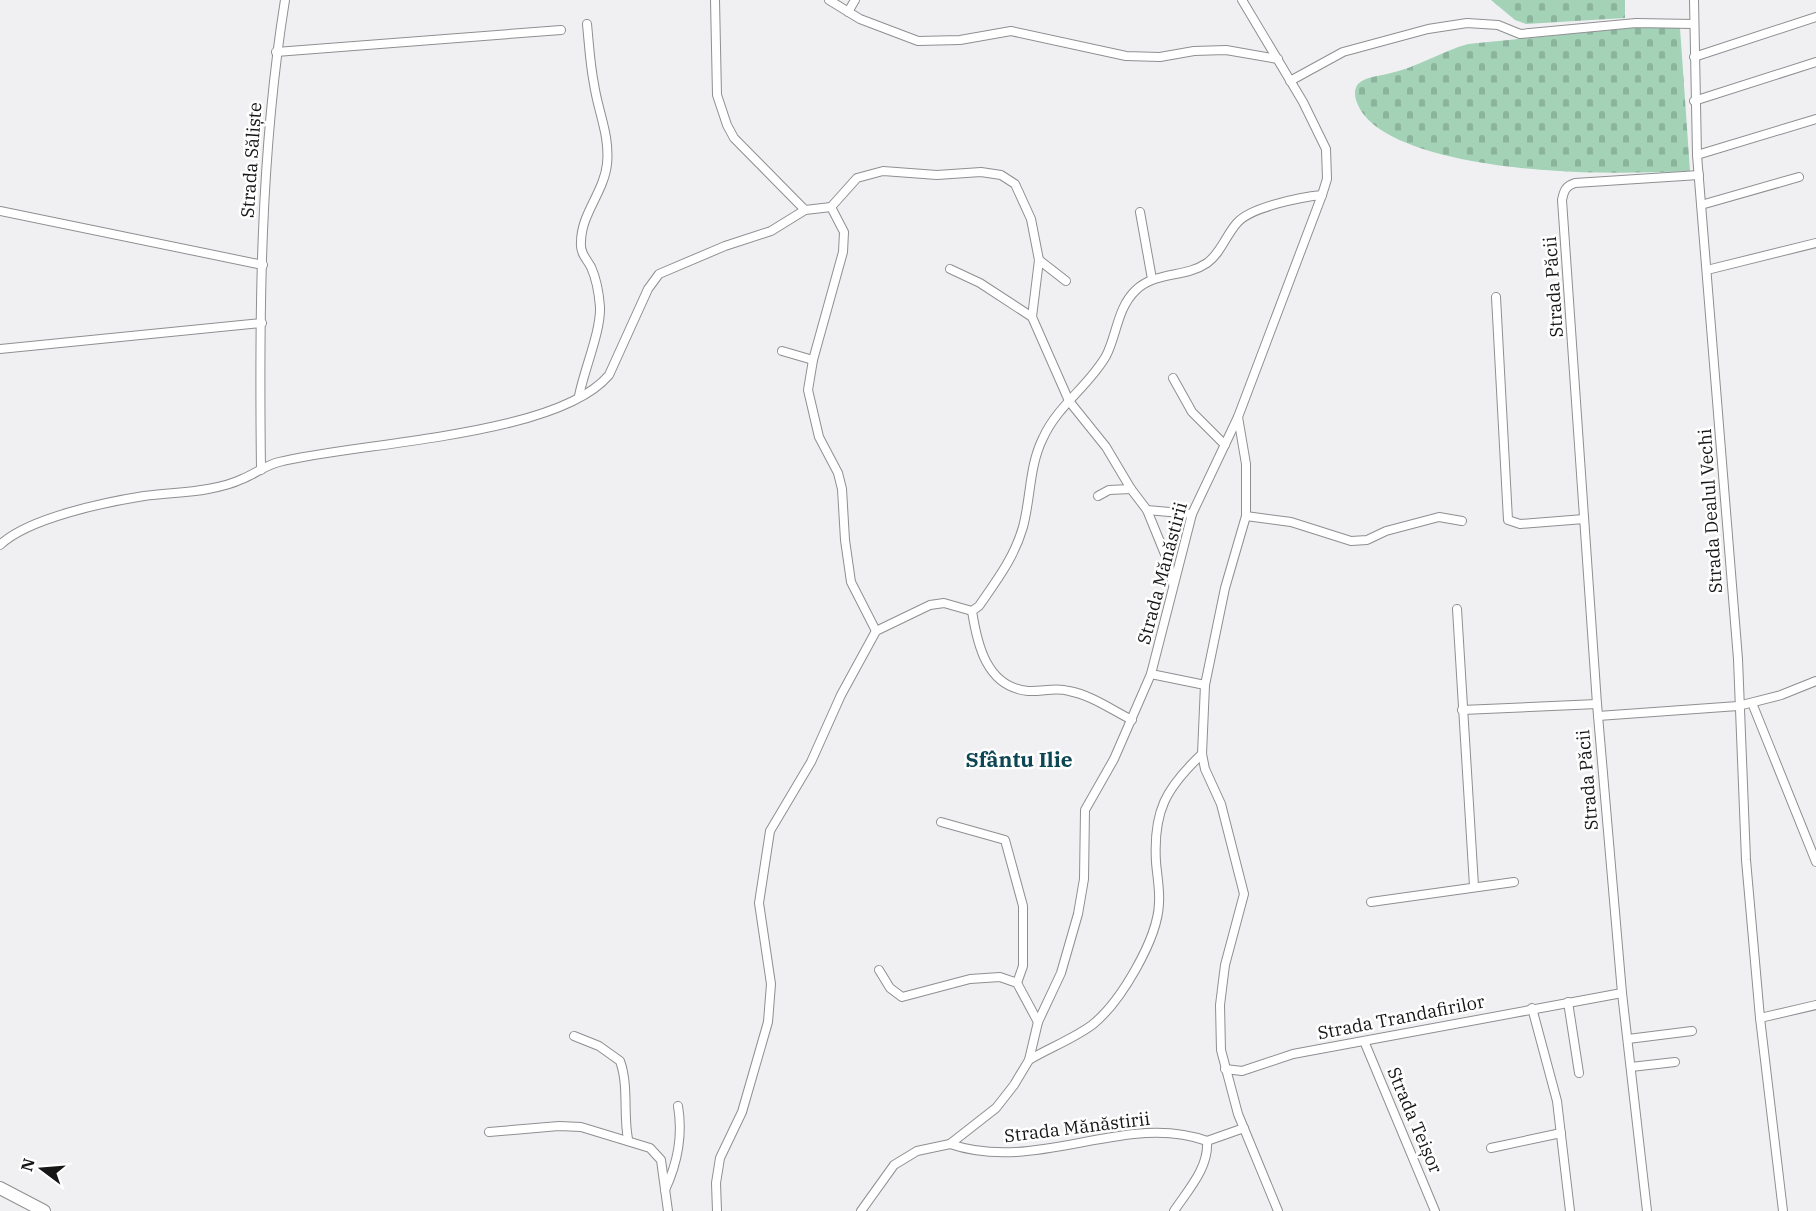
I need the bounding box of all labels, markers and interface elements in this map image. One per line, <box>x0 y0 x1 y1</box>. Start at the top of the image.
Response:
street label: Strada Săliște <box>235 101 267 219</box>
street label: Strada Păcii <box>1538 235 1568 338</box>
street label: Strada Dealul Vechi <box>1693 428 1727 594</box>
street label: Strada Mănăstirii <box>1132 499 1192 647</box>
street label: Strada Păcii <box>1571 728 1603 831</box>
district label: Sfântu Ilie <box>965 745 1073 773</box>
street label: Strada Trandafirilor <box>1316 990 1487 1044</box>
street label: Strada Teișor <box>1382 1064 1448 1176</box>
street label: Strada Mănăstirii <box>1003 1107 1151 1147</box>
north arrow <box>12 1139 72 1199</box>
text: N <box>16 1156 39 1174</box>

